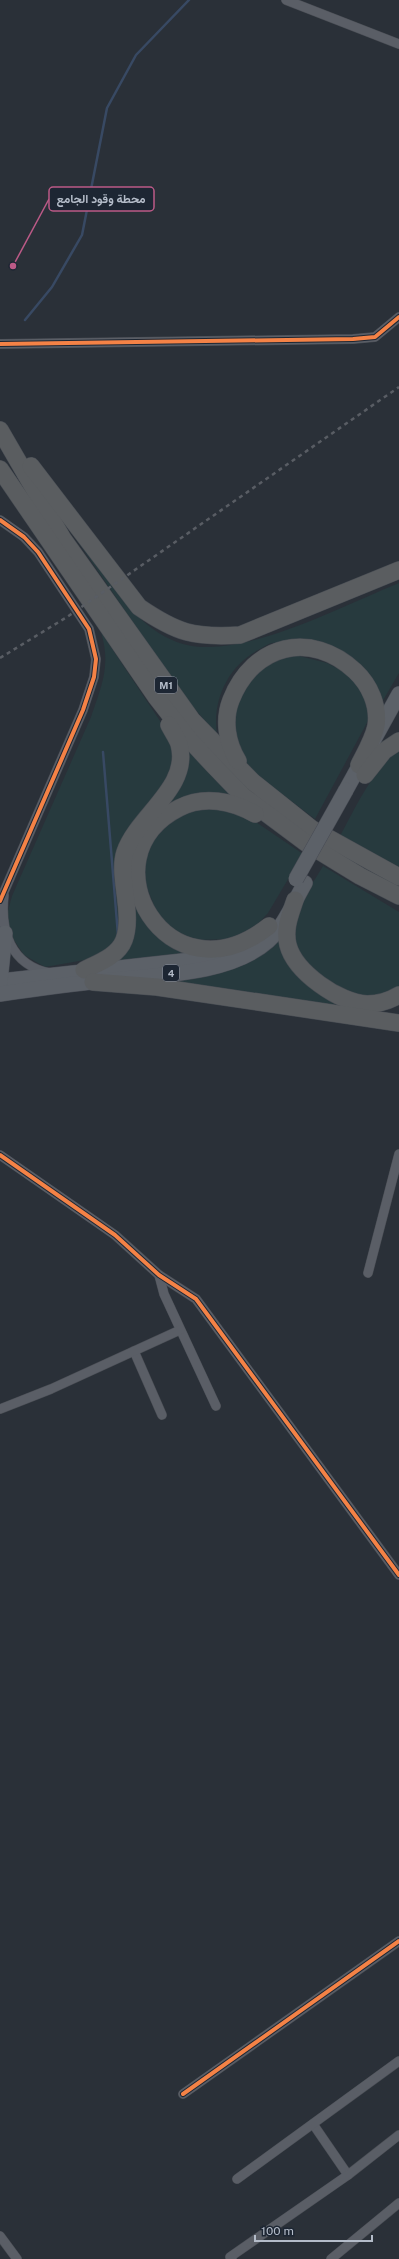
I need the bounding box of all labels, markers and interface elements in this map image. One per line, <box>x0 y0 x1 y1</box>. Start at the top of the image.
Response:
callout: محطة وقود الجامع <box>49 187 154 211</box>
text: محطة وقود الجامع <box>56 192 146 207</box>
road number: M1 <box>155 677 177 693</box>
road number: 4 <box>163 965 179 981</box>
scale bar <box>255 2217 372 2243</box>
text: 100 m <box>261 2224 294 2238</box>

